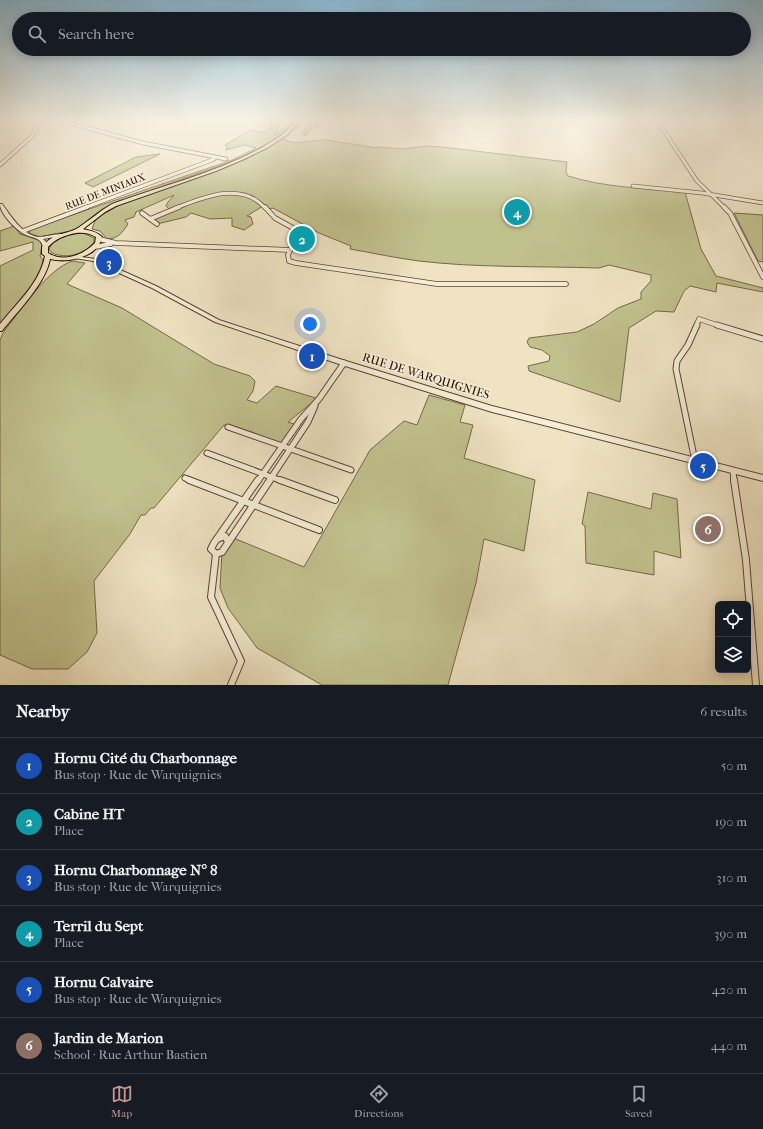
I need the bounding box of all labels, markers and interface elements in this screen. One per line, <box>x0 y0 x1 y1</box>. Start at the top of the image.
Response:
search box <box>12 12 751 56</box>
icon: search <box>26 23 48 45</box>
text: Search here <box>58 25 134 43</box>
street label: RUE DE MINIAUX <box>64 171 147 213</box>
pin: 4 <box>504 197 530 227</box>
pin: 2 <box>289 224 315 254</box>
pin: 3 <box>96 247 122 277</box>
your location <box>300 314 320 334</box>
pin: 1 <box>299 341 325 371</box>
street label: RUE DE WARQUIGNIES <box>361 350 491 402</box>
pin: 5 <box>690 451 716 481</box>
pin: 6 <box>695 514 721 544</box>
map controls <box>715 601 751 673</box>
button: locate <box>715 601 751 637</box>
button: layers <box>715 637 751 673</box>
text: Nearby <box>16 701 70 721</box>
text: 6 results <box>700 704 747 719</box>
text: Hornu Cité du Charbonnage <box>54 749 237 767</box>
text: 1 <box>27 758 31 773</box>
text: 50 m <box>721 758 747 773</box>
text: Bus stop · Rue de Warquignies <box>54 767 222 782</box>
text: Cabine HT <box>54 805 124 823</box>
text: 2 <box>26 814 32 829</box>
text: 190 m <box>715 814 747 829</box>
text: Place <box>54 823 84 838</box>
text: Hornu Charbonnage N° 8 <box>54 861 218 879</box>
text: 3 <box>26 870 32 885</box>
text: 310 m <box>716 870 747 885</box>
text: Bus stop · Rue de Warquignies <box>54 879 222 894</box>
text: Terril du Sept <box>54 917 143 935</box>
text: 4 <box>25 926 33 941</box>
text: 390 m <box>714 926 747 941</box>
text: Place <box>54 935 84 950</box>
text: Hornu Calvaire <box>54 973 153 991</box>
text: 5 <box>26 982 32 997</box>
text: 420 m <box>712 982 747 997</box>
text: Bus stop · Rue de Warquignies <box>54 991 222 1006</box>
text: Jardin de Marion <box>54 1029 163 1047</box>
text: 6 <box>25 1038 33 1053</box>
text: 440 m <box>711 1038 747 1053</box>
text: School · Rue Arthur Bastien <box>54 1047 207 1062</box>
tab: Map <box>111 1083 133 1120</box>
tab: Directions <box>354 1083 404 1120</box>
tab: Saved <box>625 1083 652 1120</box>

